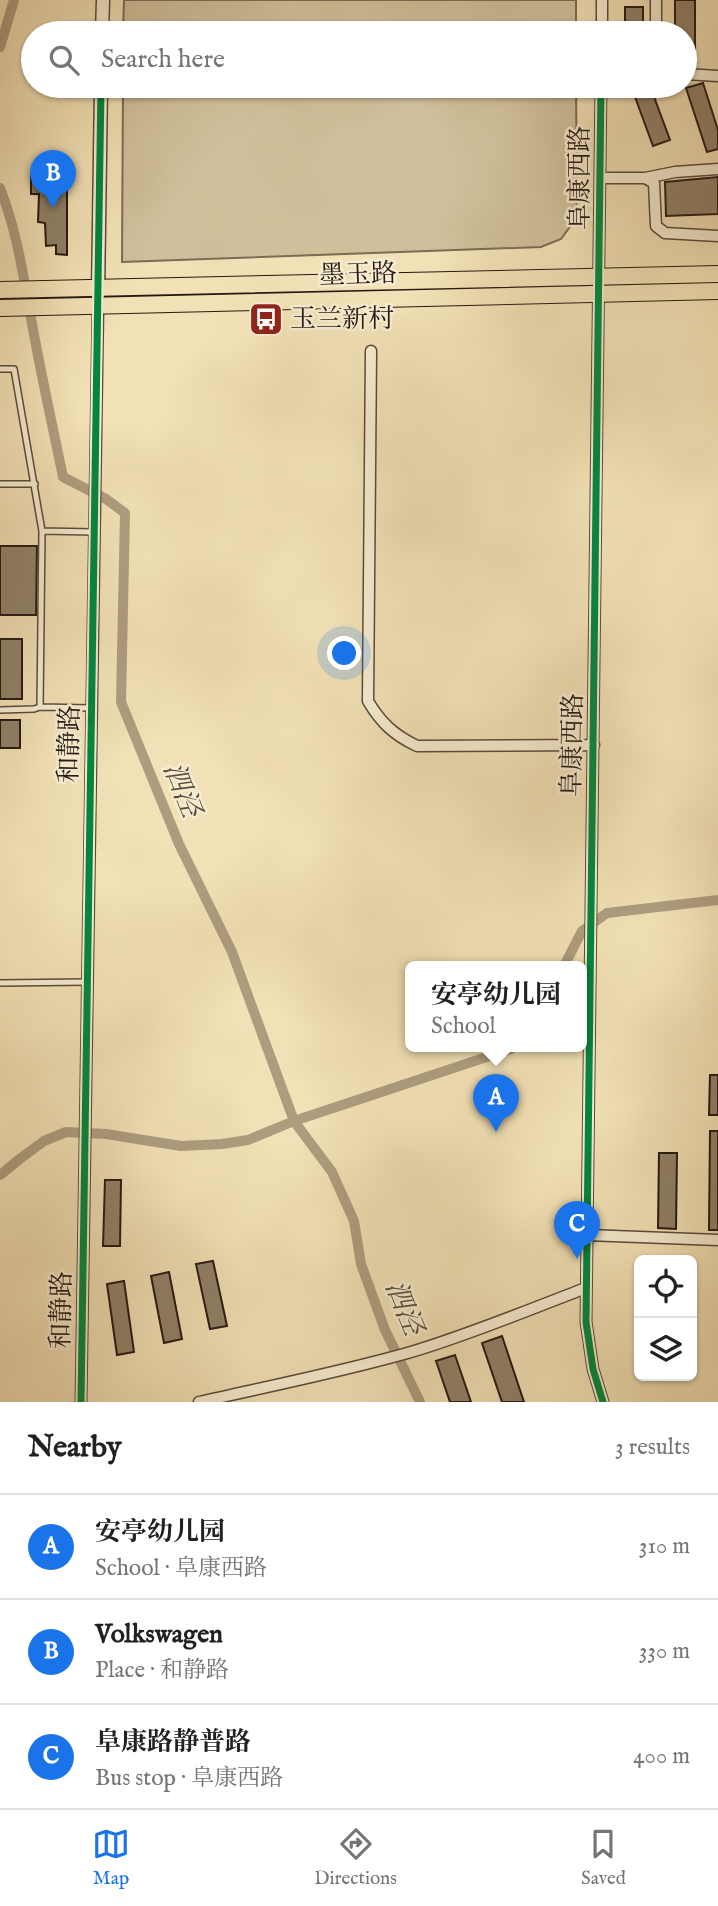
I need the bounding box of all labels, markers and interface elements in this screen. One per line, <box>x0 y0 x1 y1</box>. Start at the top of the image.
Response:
search box <box>21 21 697 98</box>
icon: search <box>45 41 83 79</box>
text: Search here <box>101 43 225 76</box>
street label: 阜康西路 <box>564 126 597 230</box>
pin: B <box>30 150 76 208</box>
street label: 墨玉路 <box>318 257 398 293</box>
bus stop icon: 玉兰新村 <box>247 300 285 338</box>
place label: 玉兰新村 <box>290 303 394 336</box>
your location <box>327 636 361 670</box>
street label: 阜康西路 <box>556 693 590 797</box>
street label: 和静路 <box>53 705 87 783</box>
water label: 泗泾 <box>154 757 208 824</box>
popup <box>405 961 587 1052</box>
text: 安亭幼儿园 <box>431 979 561 1012</box>
text: School <box>431 1012 496 1041</box>
pin: A <box>473 1074 519 1132</box>
pin: C <box>554 1201 600 1259</box>
map controls <box>634 1255 697 1381</box>
button: locate <box>634 1255 697 1318</box>
street label: 和静路 <box>45 1271 79 1349</box>
water label: 泗泾 <box>376 1275 430 1342</box>
button: layers <box>634 1318 697 1381</box>
text: Nearby <box>28 1429 121 1467</box>
text: 3 results <box>615 1433 690 1462</box>
text: 安亭幼儿园 <box>95 1516 225 1549</box>
text: A <box>43 1532 59 1561</box>
text: 310 m <box>639 1532 690 1561</box>
text: School · 阜康西路 <box>95 1554 267 1583</box>
text: Volkswagen <box>95 1618 223 1651</box>
text: B <box>43 1637 59 1666</box>
text: 330 m <box>639 1637 690 1666</box>
text: Place · 和静路 <box>95 1656 229 1685</box>
text: 阜康路静普路 <box>95 1726 251 1759</box>
text: C <box>43 1742 59 1771</box>
text: 400 m <box>633 1742 690 1771</box>
text: Bus stop · 阜康西路 <box>95 1764 283 1793</box>
tab: Map <box>92 1825 130 1891</box>
tab: Directions <box>314 1825 397 1891</box>
tab: Saved <box>581 1825 626 1891</box>

